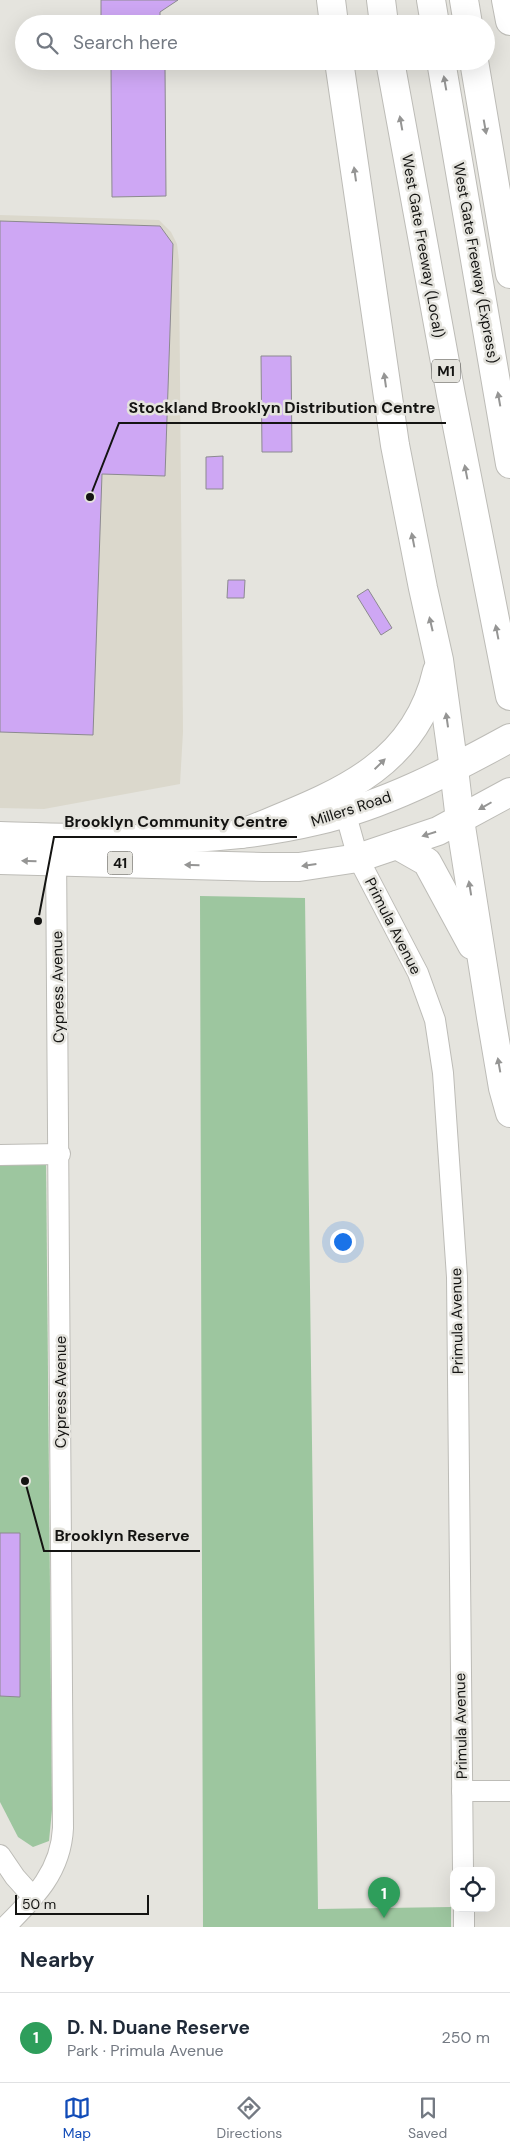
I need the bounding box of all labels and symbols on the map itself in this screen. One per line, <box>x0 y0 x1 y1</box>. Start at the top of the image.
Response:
one-way arrow <box>441 75 449 91</box>
one-way arrow <box>396 115 404 131</box>
one-way arrow <box>482 119 490 135</box>
street label: West Gate Freeway (Local) <box>397 153 449 339</box>
street label: West Gate Freeway (Express) <box>448 161 504 365</box>
one-way arrow <box>351 165 359 181</box>
road number: M1 <box>432 360 460 382</box>
one-way arrow <box>381 372 389 388</box>
one-way arrow <box>495 390 503 406</box>
callout: Stockland Brooklyn Distribution Centre <box>119 392 446 423</box>
text: Stockland Brooklyn Distribution Centre <box>129 397 435 418</box>
one-way arrow <box>462 465 470 480</box>
one-way arrow <box>409 532 417 548</box>
one-way arrow <box>427 616 435 631</box>
one-way arrow <box>493 623 501 639</box>
one-way arrow <box>443 712 451 728</box>
one-way arrow <box>374 759 386 771</box>
street label: Millers Road <box>308 787 394 831</box>
one-way arrow <box>478 801 491 810</box>
callout: Brooklyn Community Centre <box>54 806 297 837</box>
text: Brooklyn Community Centre <box>64 811 288 832</box>
one-way arrow <box>422 831 437 839</box>
road number: 41 <box>108 851 132 874</box>
one-way arrow <box>21 856 37 864</box>
one-way arrow <box>184 861 200 869</box>
one-way arrow <box>301 861 317 869</box>
street label: Primula Avenue <box>360 874 426 978</box>
one-way arrow <box>466 880 474 896</box>
street label: Cypress Avenue <box>47 931 69 1043</box>
one-way arrow <box>495 1057 503 1073</box>
your location <box>330 1229 356 1255</box>
street label: Primula Avenue <box>446 1268 468 1374</box>
street label: Cypress Avenue <box>51 1336 71 1448</box>
callout: Brooklyn Reserve <box>44 1520 200 1551</box>
text: Brooklyn Reserve <box>54 1525 190 1546</box>
street label: Primula Avenue <box>450 1673 472 1779</box>
pin: 1 <box>368 1877 400 1918</box>
scale bar <box>15 1892 149 1915</box>

